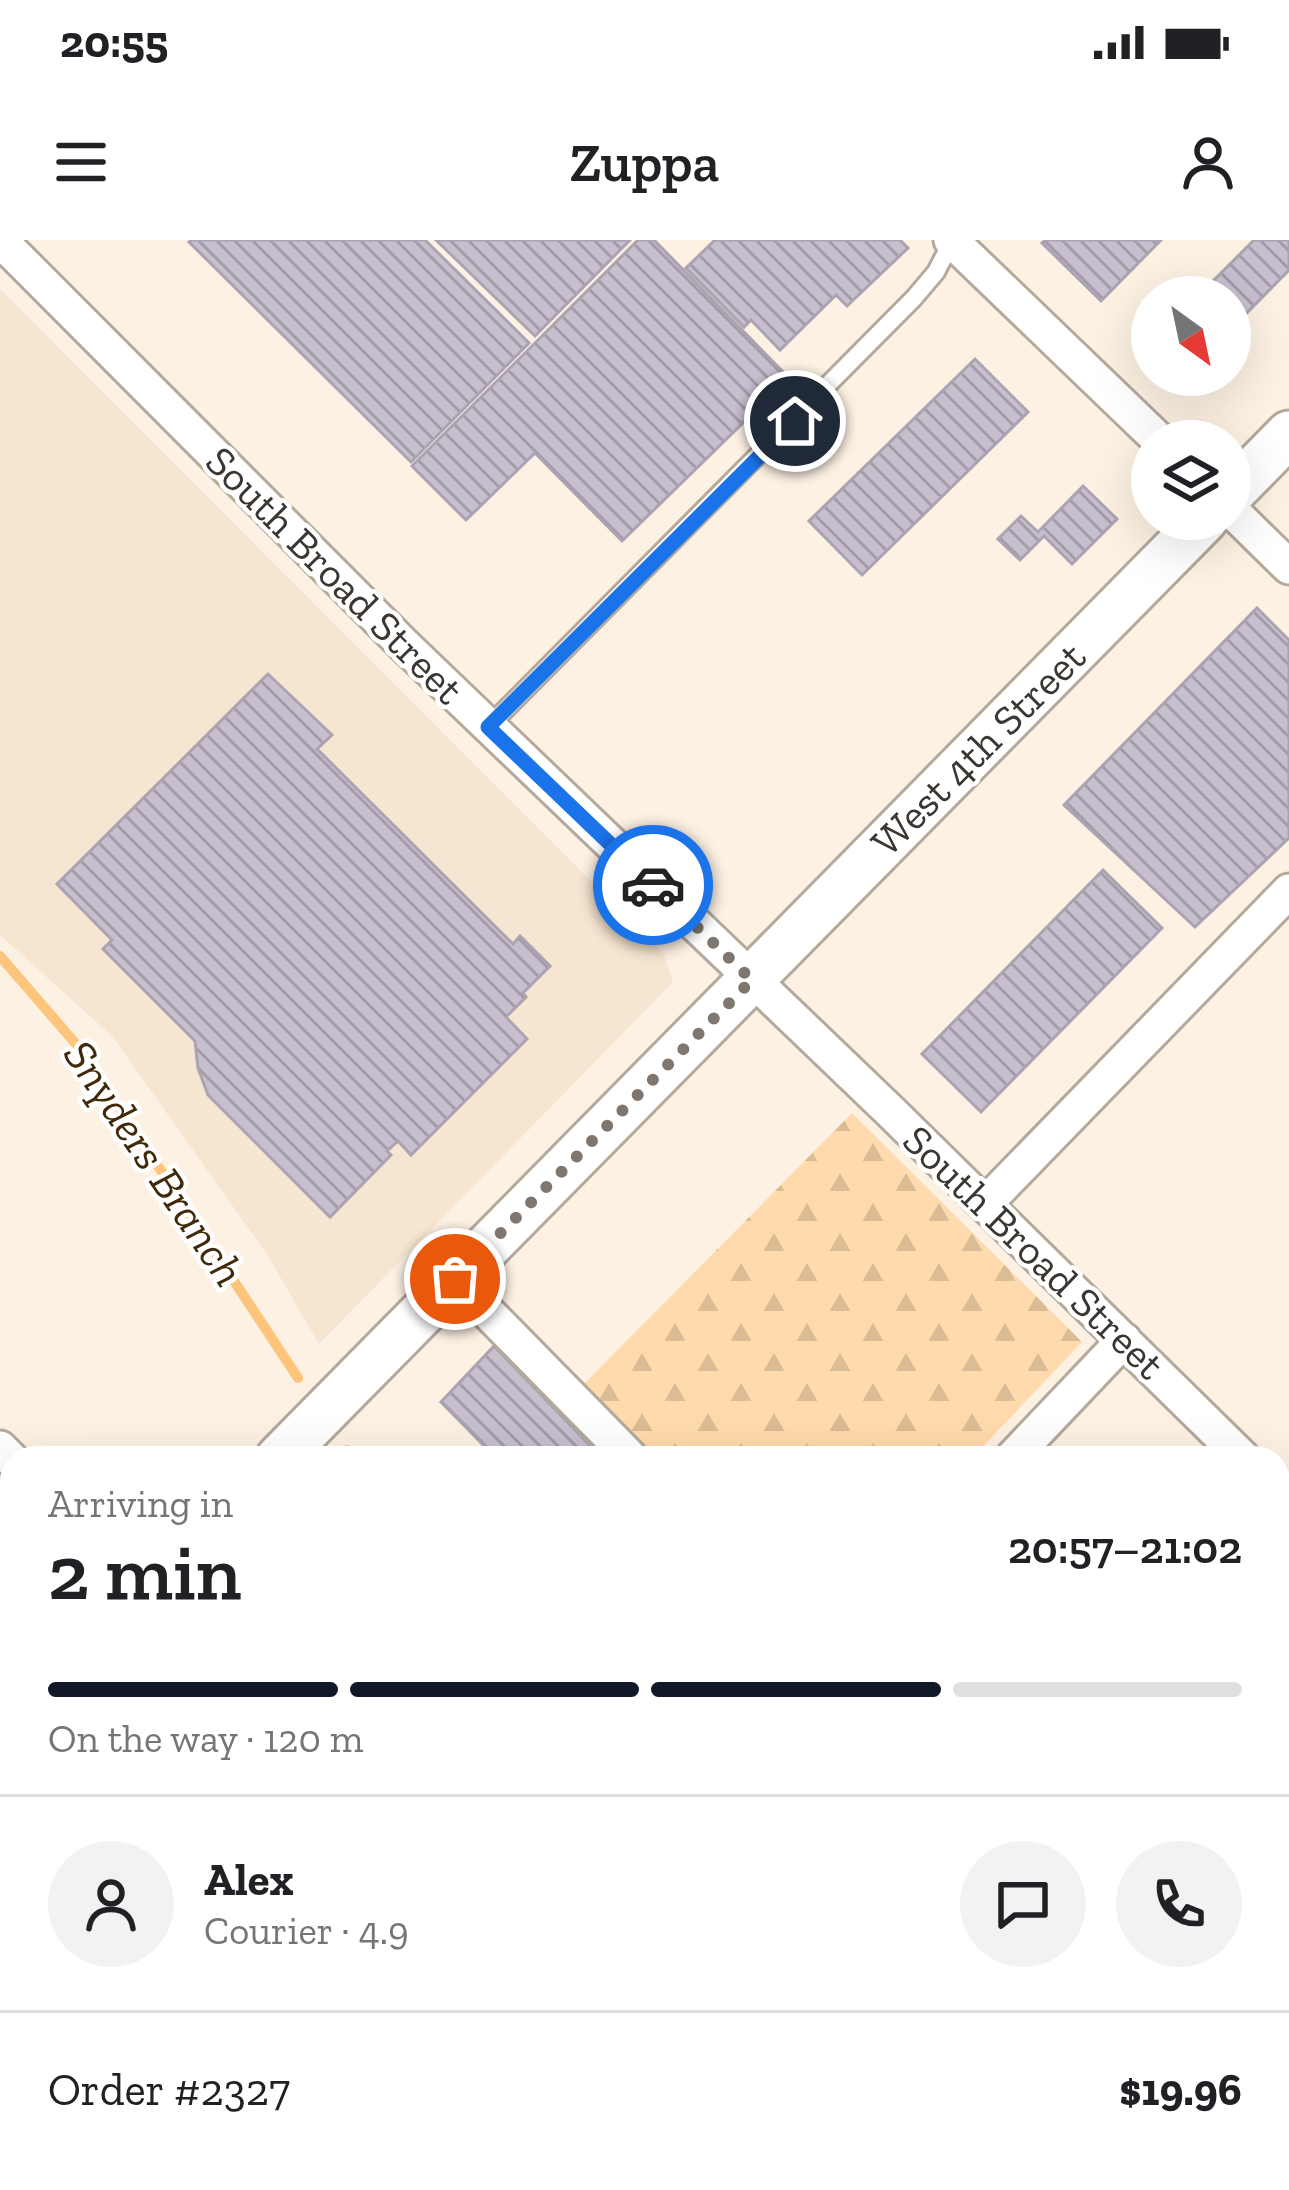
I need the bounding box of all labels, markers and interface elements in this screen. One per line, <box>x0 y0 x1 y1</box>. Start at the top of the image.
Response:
text: 20:55 <box>60 15 168 69</box>
icon: menu <box>48 129 114 195</box>
icon: person <box>1175 129 1241 195</box>
text: Zuppa <box>570 130 719 195</box>
north arrow <box>1131 276 1251 396</box>
map controls <box>1131 276 1251 540</box>
pin <box>744 370 846 472</box>
icon: home <box>762 388 828 454</box>
button: layers <box>1131 420 1251 540</box>
street label: South Broad Street <box>195 435 475 715</box>
street label: West 4th Street <box>860 631 1096 867</box>
courier <box>593 825 713 945</box>
icon: car <box>620 852 686 918</box>
water label: Snyders Branch <box>52 1030 256 1296</box>
street label: South Broad Street <box>893 1114 1176 1390</box>
pin <box>404 1228 506 1330</box>
icon: bag <box>422 1246 488 1312</box>
text: Arriving in <box>48 1480 233 1527</box>
text: 20:57–21:02 <box>1008 1521 1242 1575</box>
text: 2 min <box>48 1525 241 1619</box>
text: On the way · 120 m <box>48 1715 363 1762</box>
button: person <box>48 1841 174 1967</box>
button: chat <box>960 1841 1086 1967</box>
button: phone <box>1116 1841 1242 1967</box>
text: Alex <box>204 1853 294 1907</box>
text: Courier · 4.9 <box>204 1907 409 1954</box>
text: Order #2327 <box>48 2063 290 2117</box>
text: $19.96 <box>1119 2063 1242 2117</box>

